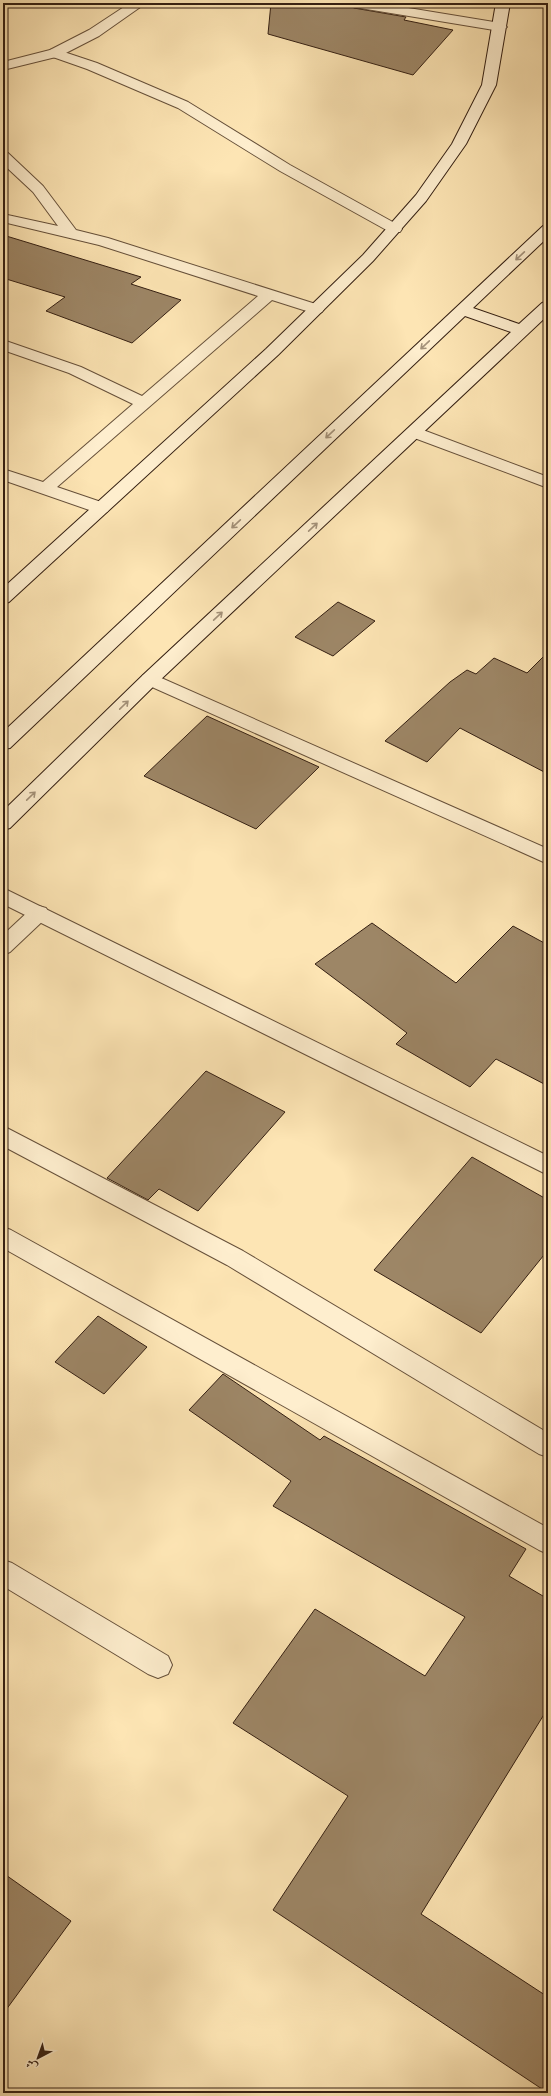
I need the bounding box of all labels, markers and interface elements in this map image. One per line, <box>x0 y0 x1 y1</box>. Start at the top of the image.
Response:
one-way arrow <box>515 251 525 260</box>
one-way arrow <box>420 340 430 350</box>
one-way arrow <box>325 430 335 439</box>
one-way arrow <box>231 519 241 528</box>
one-way arrow <box>308 523 318 532</box>
one-way arrow <box>213 611 223 621</box>
one-way arrow <box>119 700 129 710</box>
one-way arrow <box>26 791 36 801</box>
north arrow <box>18 2038 58 2078</box>
text: ش <box>23 2056 41 2074</box>

